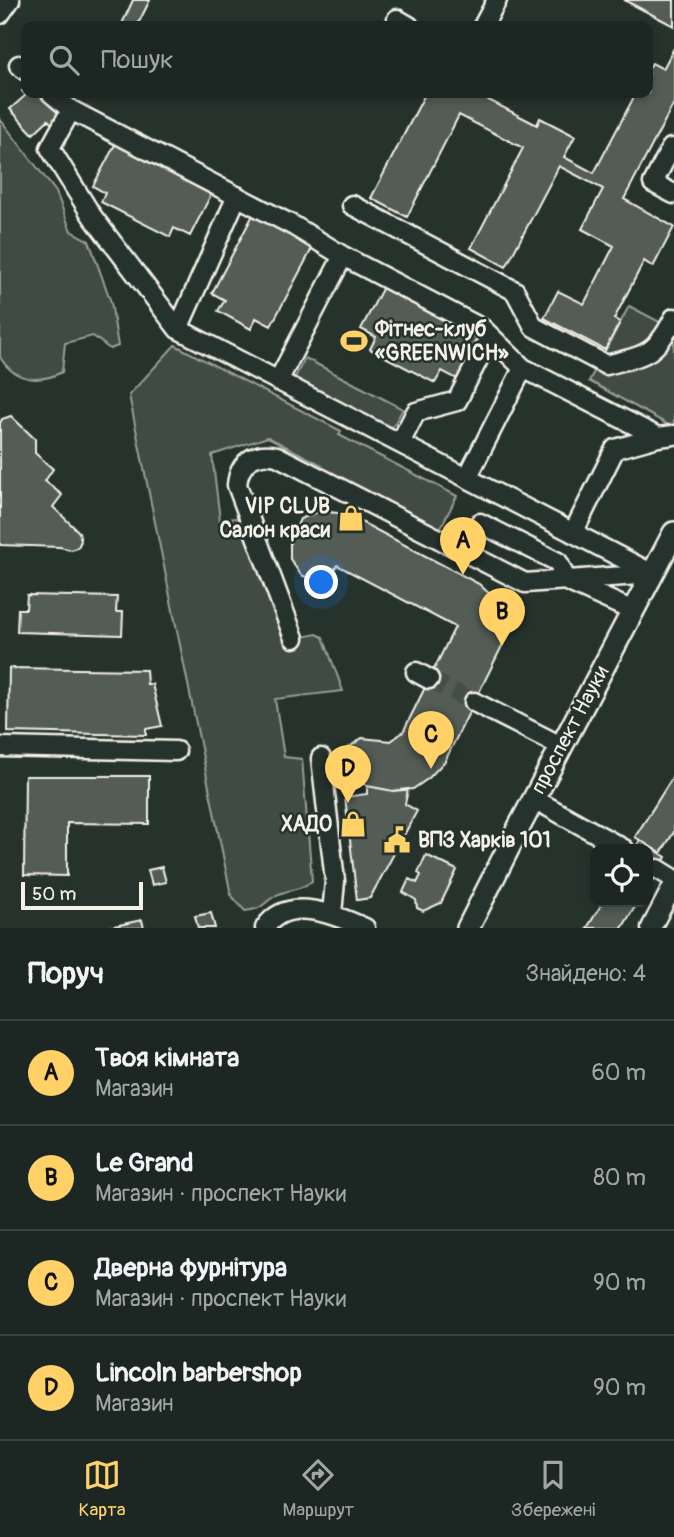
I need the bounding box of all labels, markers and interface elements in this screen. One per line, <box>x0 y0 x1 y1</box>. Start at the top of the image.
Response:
search box <box>21 21 653 98</box>
icon: search <box>45 41 83 79</box>
text: Пошук <box>101 44 174 76</box>
place label: Фітнес-клуб «GREENWICH» <box>374 316 509 367</box>
sports icon: Фітнес-клуб «GREENWICH» <box>339 326 369 356</box>
place label: VIP CLUB Салон краси <box>219 493 331 544</box>
shop icon: VIP CLUB Салон краси <box>336 503 366 533</box>
pin: A <box>440 517 486 575</box>
your location <box>304 565 338 599</box>
pin: B <box>479 588 525 646</box>
street label: проспект Науки <box>525 661 615 799</box>
pin: C <box>408 711 454 769</box>
pin: D <box>325 745 371 803</box>
shop icon: ХАДО <box>338 809 368 839</box>
place label: ХАДО <box>281 811 332 838</box>
public building icon: ВПЗ Харків 101 <box>382 825 412 855</box>
place label: ВПЗ Харків 101 <box>418 827 551 854</box>
map controls <box>590 844 653 907</box>
button: locate <box>590 844 653 907</box>
scale bar <box>21 879 144 911</box>
text: 50 m <box>32 882 76 906</box>
text: Поруч <box>28 955 104 992</box>
text: Знайдено: 4 <box>526 959 646 988</box>
text: Твоя кімната <box>95 1042 239 1074</box>
text: A <box>44 1058 58 1087</box>
text: 60 m <box>591 1058 646 1087</box>
text: Магазин <box>95 1074 174 1103</box>
text: Le Grand <box>95 1147 193 1179</box>
text: B <box>44 1163 58 1192</box>
text: 80 m <box>593 1163 646 1192</box>
text: Магазин · проспект Науки <box>95 1179 346 1208</box>
text: Дверна фурнітура <box>95 1252 287 1284</box>
text: C <box>44 1268 58 1297</box>
text: 90 m <box>593 1268 646 1297</box>
text: Магазин · проспект Науки <box>95 1284 346 1313</box>
text: Lincoln barbershop <box>95 1357 302 1389</box>
text: D <box>44 1373 58 1402</box>
text: 90 m <box>593 1373 646 1402</box>
text: Магазин <box>95 1389 174 1418</box>
tab: Карта <box>78 1456 126 1522</box>
tab: Маршрут <box>283 1456 354 1522</box>
tab: Збережені <box>511 1456 596 1522</box>

